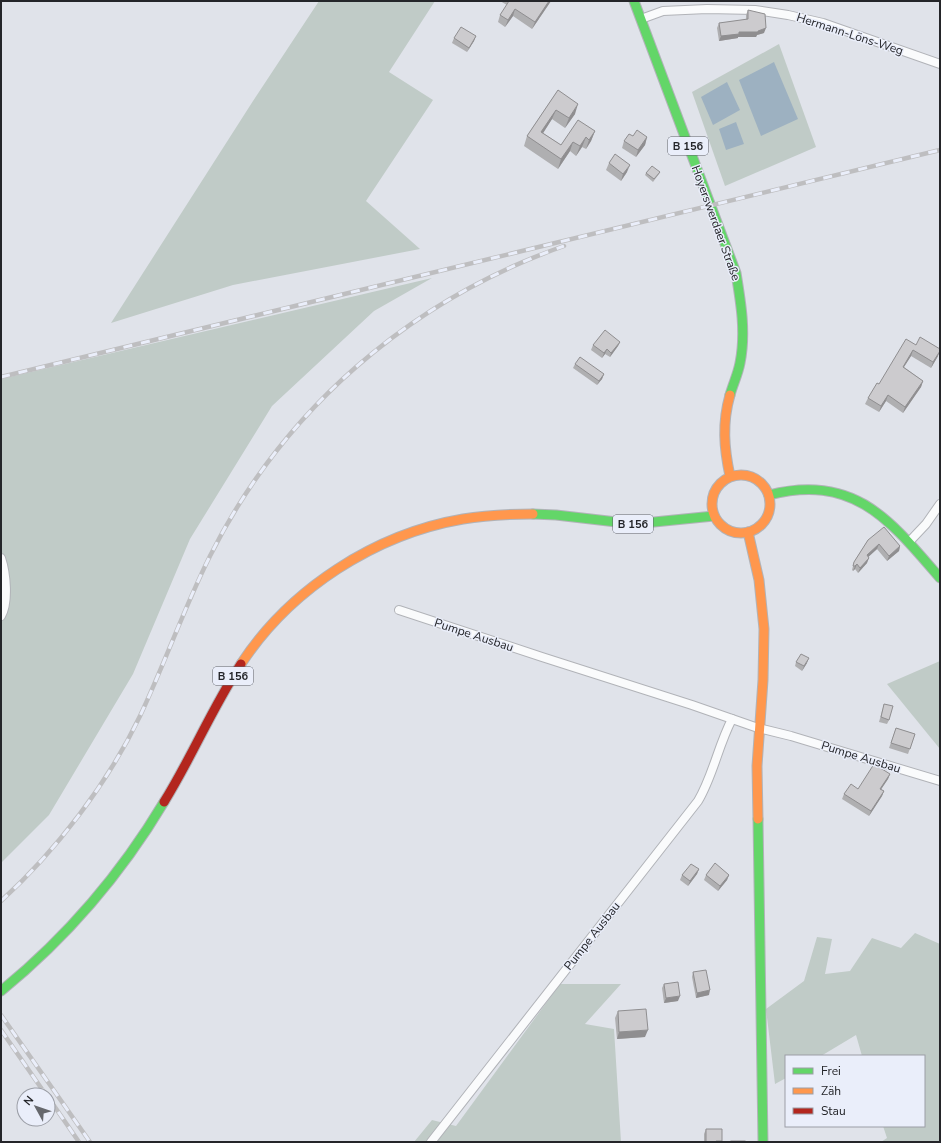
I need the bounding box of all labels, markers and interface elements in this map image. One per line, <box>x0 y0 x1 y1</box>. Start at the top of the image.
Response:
street label: Hermann-Löns-Weg <box>795 9 905 59</box>
road number: B 156 <box>668 137 708 155</box>
street label: Hoyerswerdaer Straße <box>688 163 744 283</box>
road number: B 156 <box>613 515 653 533</box>
street label: Pumpe Ausbau <box>432 615 516 655</box>
road number: B 156 <box>213 667 253 685</box>
street label: Pumpe Ausbau <box>819 737 903 777</box>
street label: Pumpe Ausbau <box>560 899 624 973</box>
legend <box>785 1055 925 1127</box>
text: Frei <box>821 1063 841 1079</box>
text: Zäh <box>821 1083 841 1099</box>
north arrow <box>16 1087 56 1127</box>
text: N <box>20 1093 37 1109</box>
text: Stau <box>821 1103 846 1119</box>

